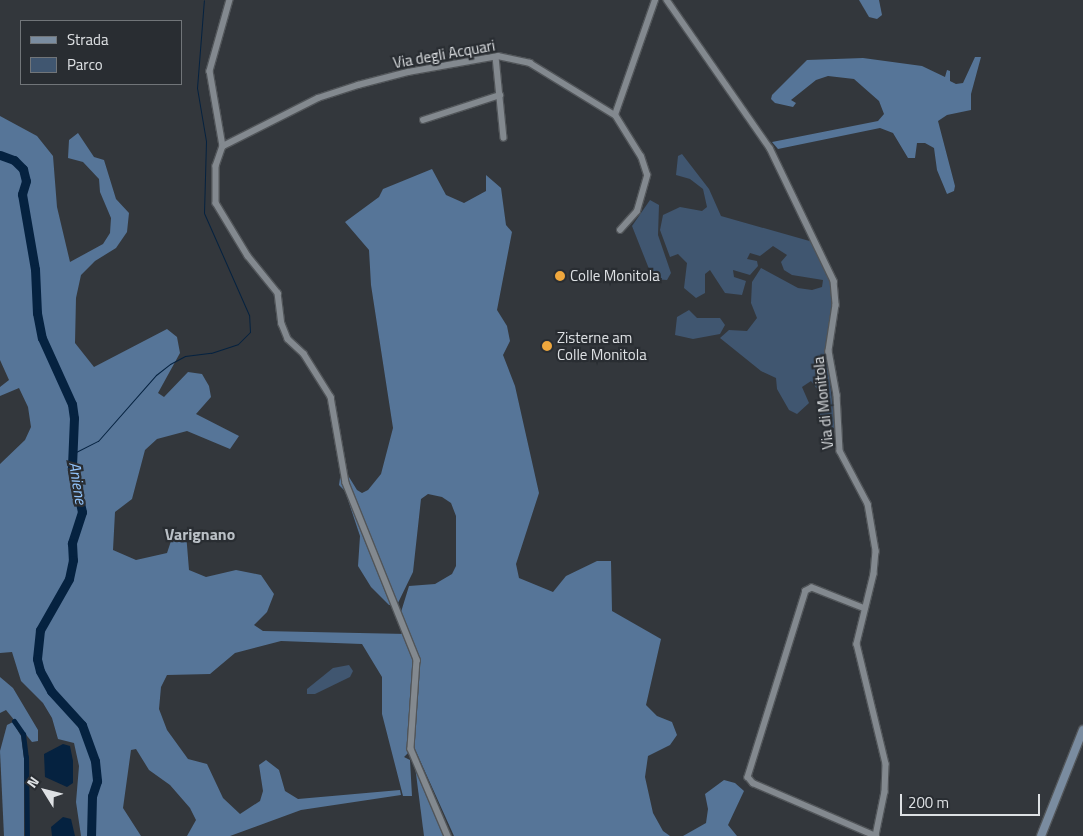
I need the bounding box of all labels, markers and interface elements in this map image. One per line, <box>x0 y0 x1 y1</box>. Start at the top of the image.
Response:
legend <box>20 20 182 85</box>
text: Strada <box>67 28 108 51</box>
street label: Via degli Acquari <box>392 36 496 72</box>
text: Parco <box>67 53 103 76</box>
place label: Colle Monitola <box>570 267 660 285</box>
marker: Colle Monitola <box>554 270 566 282</box>
place label: Zisterne am Colle Monitola <box>557 328 647 363</box>
marker: Zisterne am Colle Monitola <box>541 340 553 352</box>
street label: Via di Monitola <box>809 356 837 450</box>
water label: Aniene <box>65 460 91 506</box>
district label: Varignano <box>165 524 235 544</box>
north arrow <box>20 766 70 816</box>
text: N <box>21 772 44 792</box>
scale bar <box>903 784 1043 816</box>
text: 200 m <box>908 791 949 814</box>

